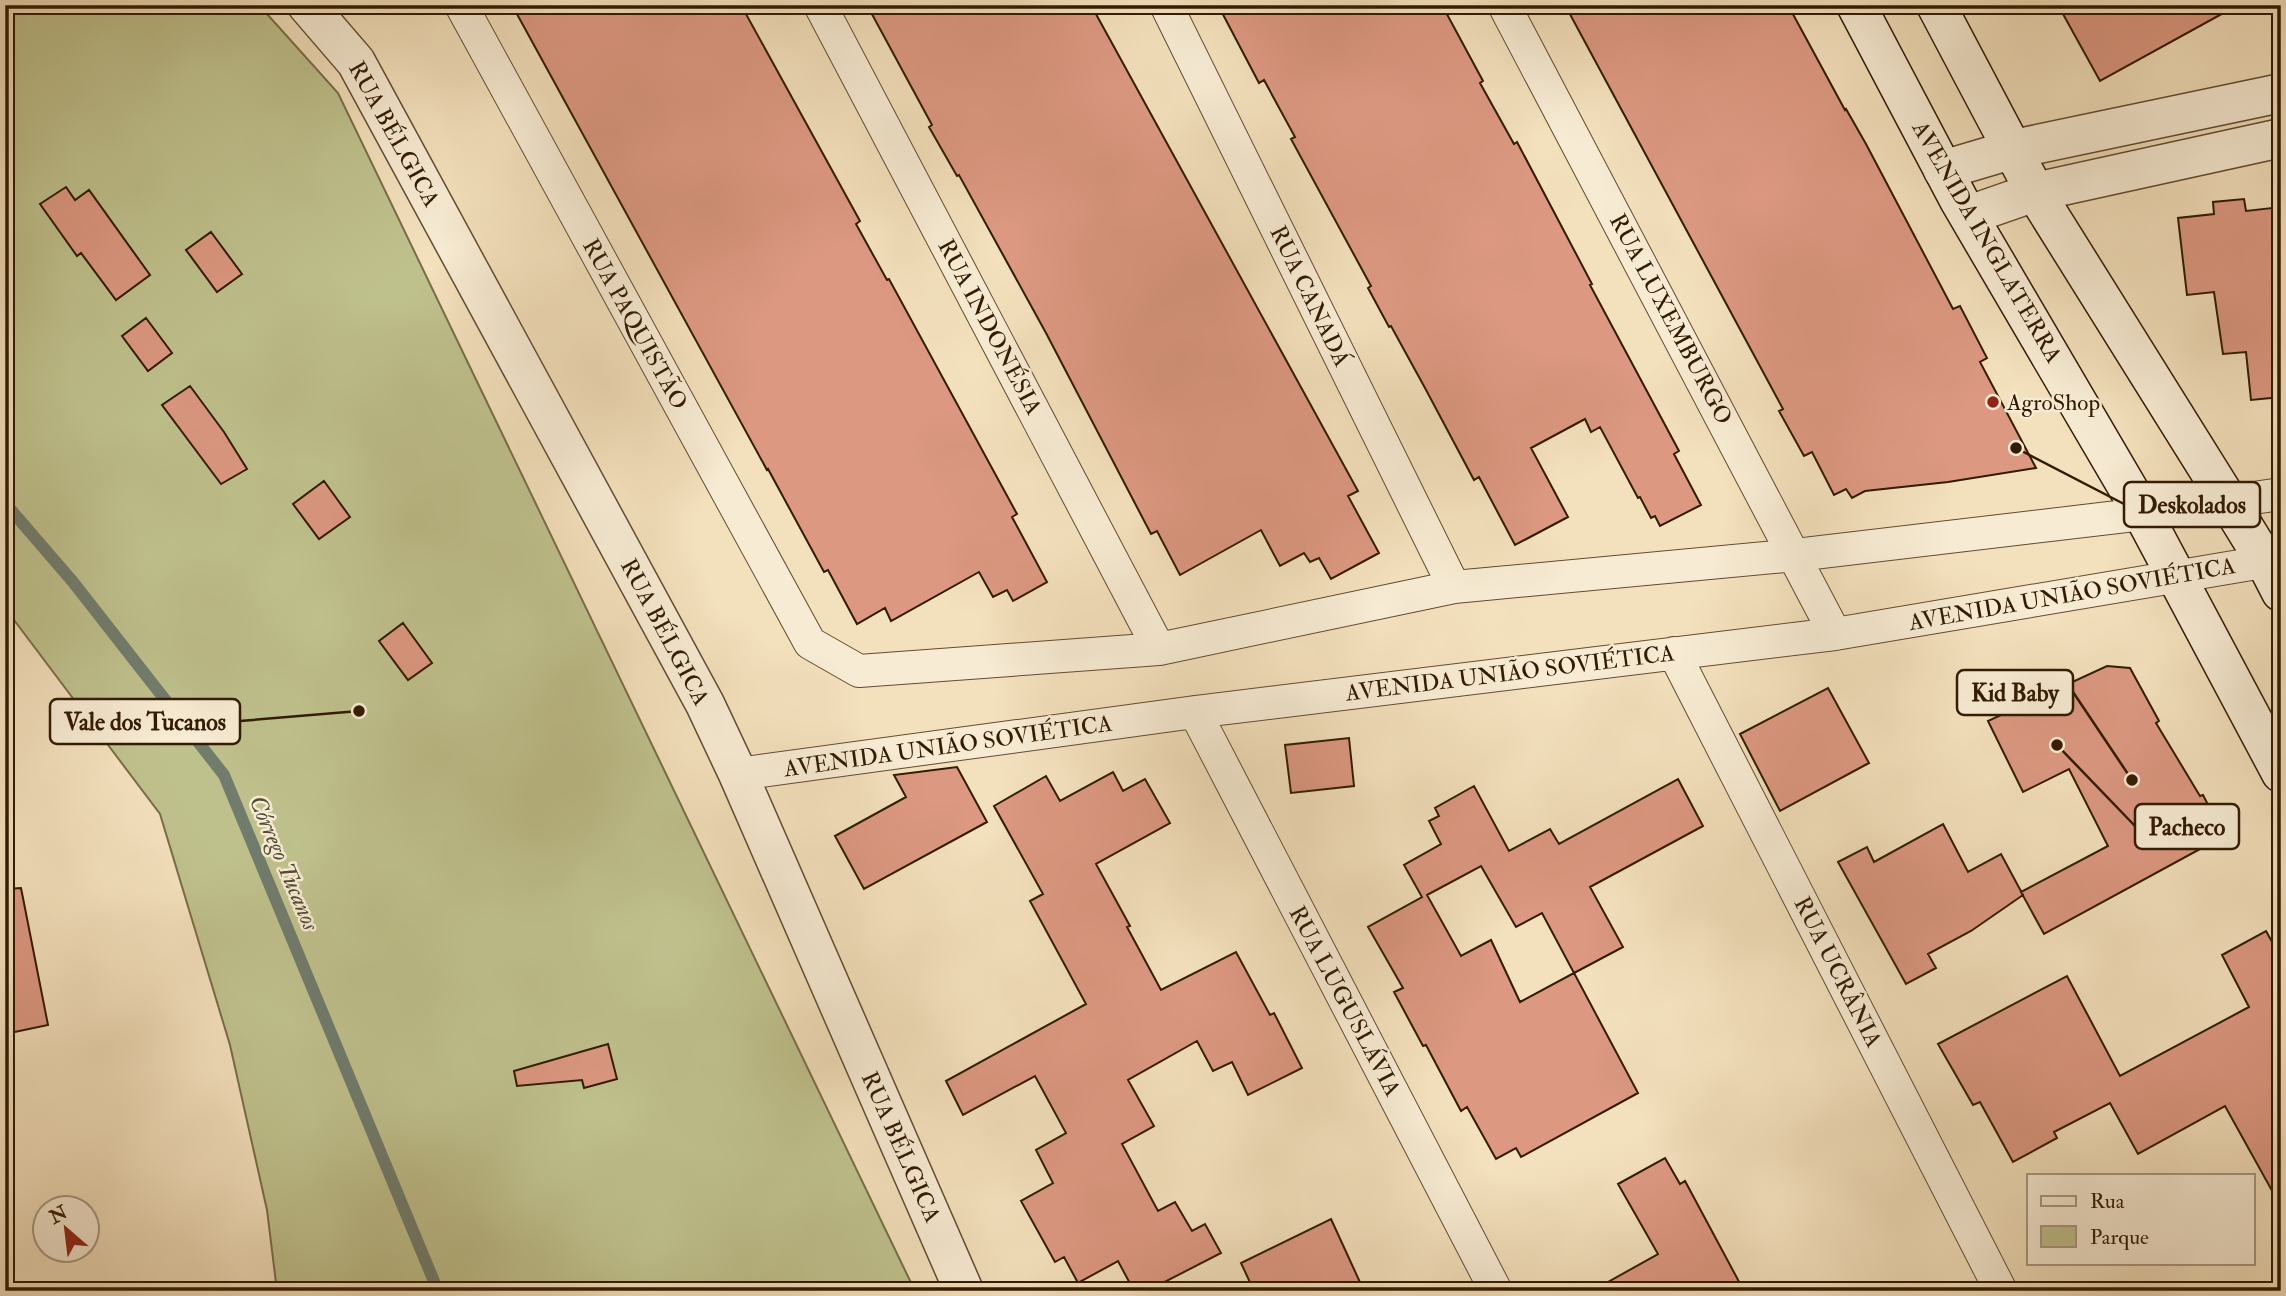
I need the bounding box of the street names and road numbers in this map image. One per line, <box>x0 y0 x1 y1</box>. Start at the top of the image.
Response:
street label: RUA BÉLGICA <box>342 56 446 212</box>
street label: AVENIDA INGLATERRA <box>1905 115 2068 369</box>
street label: RUA LUXEMBURGO <box>1603 209 1739 429</box>
street label: RUA CANADÁ <box>1263 221 1357 372</box>
street label: RUA PAQUISTÃO <box>576 233 694 415</box>
street label: RUA INDONÉSIA <box>931 234 1049 420</box>
street label: AVENIDA UNIÃO SOVIÉTICA <box>1905 551 2238 637</box>
street label: RUA BÉLGICA <box>614 554 716 711</box>
street label: AVENIDA UNIÃO SOVIÉTICA <box>1343 638 1677 708</box>
street label: AVENIDA UNIÃO SOVIÉTICA <box>781 709 1114 784</box>
street label: RUA UCRÂNIA <box>1788 892 1889 1053</box>
street label: RUA LUGUSLÁVIA <box>1283 901 1408 1101</box>
street label: RUA BÉLGICA <box>855 1067 947 1227</box>

